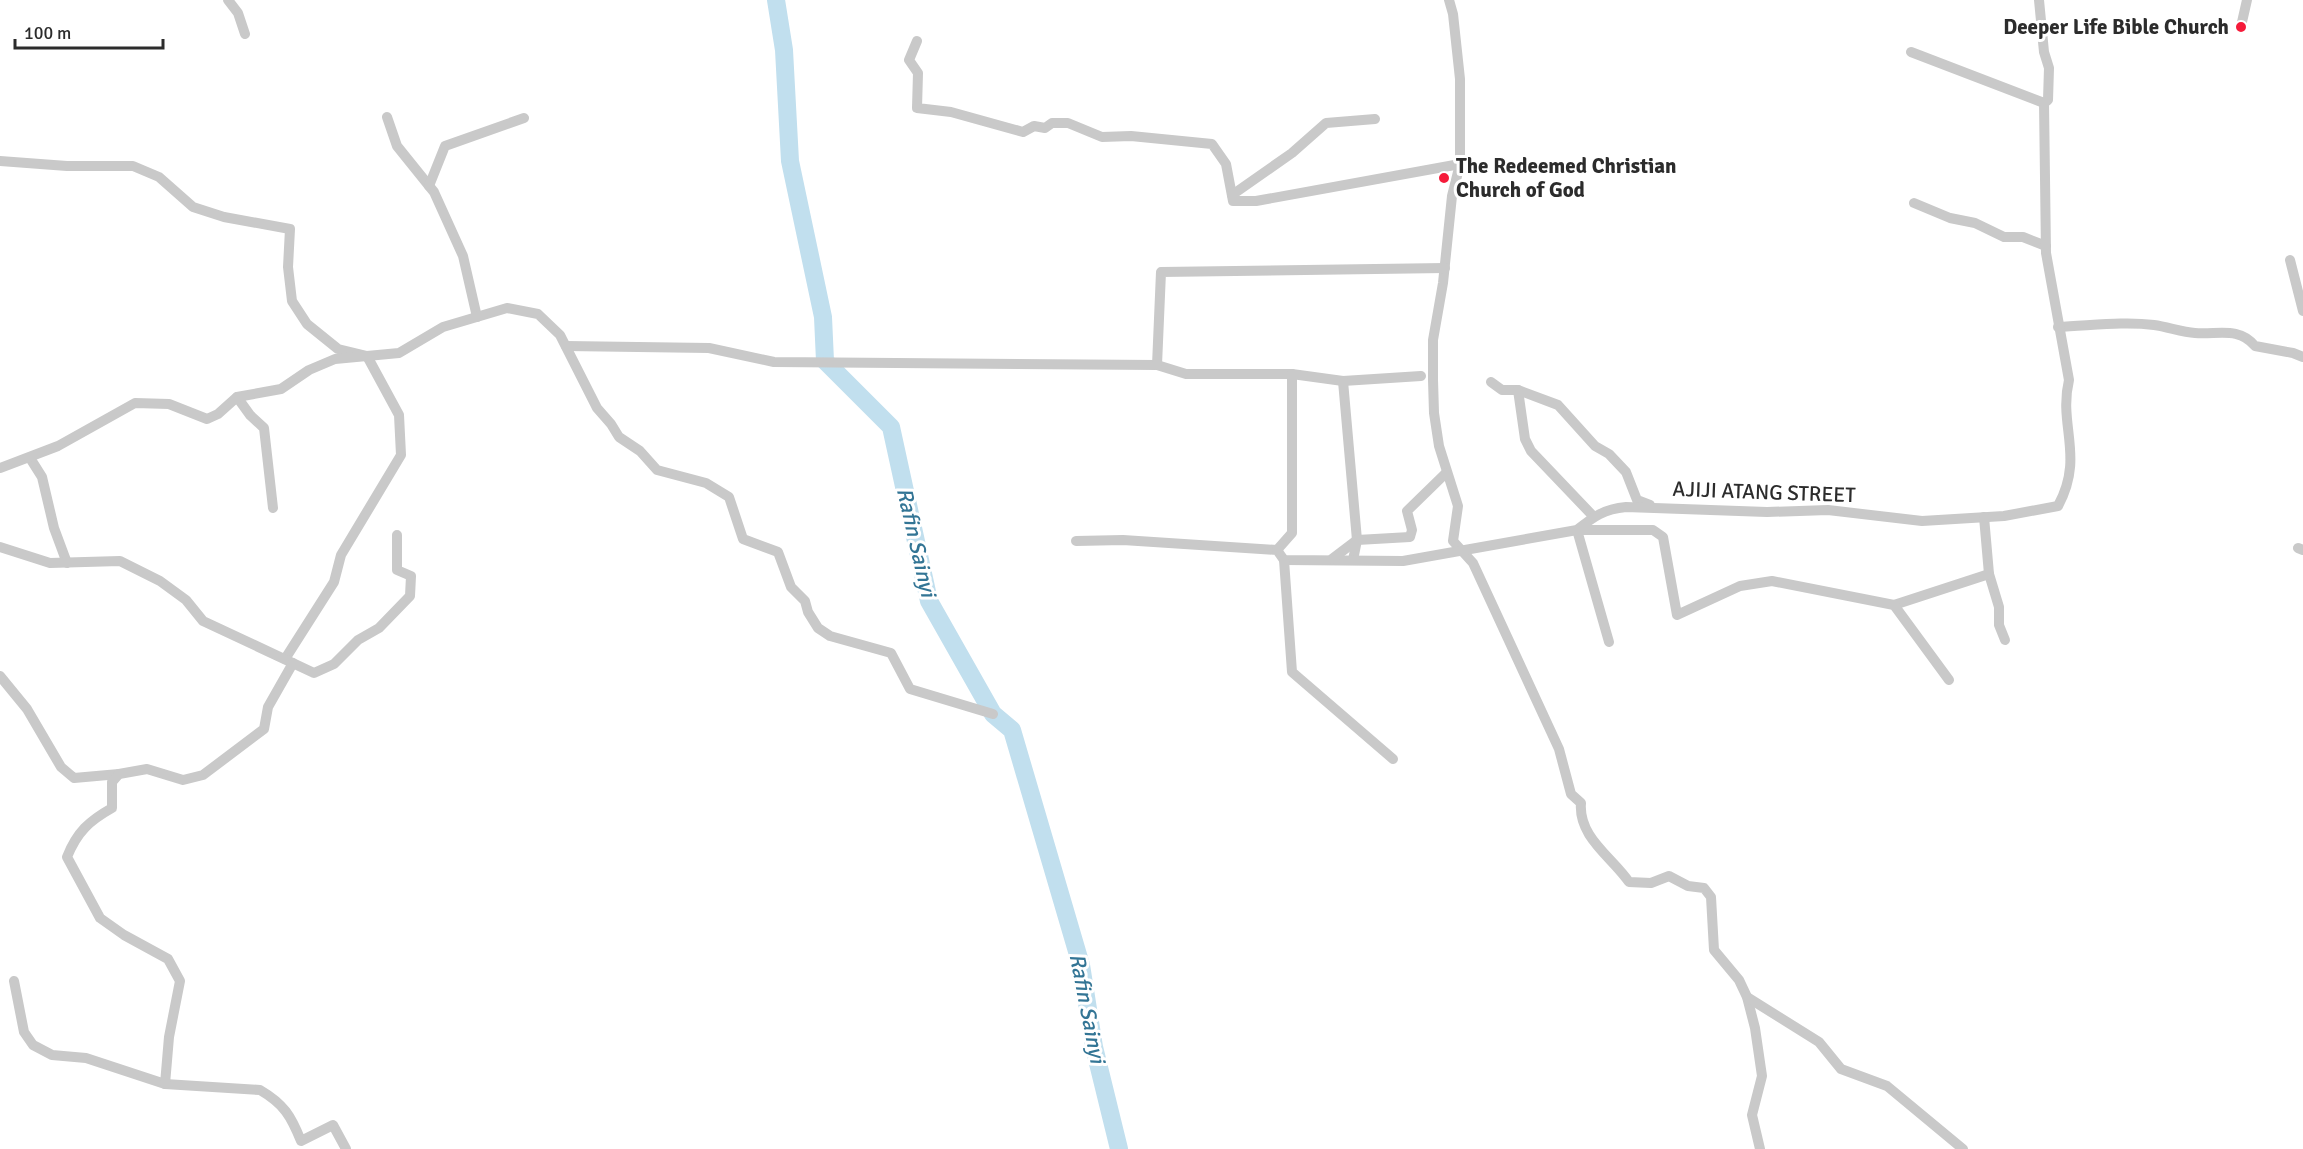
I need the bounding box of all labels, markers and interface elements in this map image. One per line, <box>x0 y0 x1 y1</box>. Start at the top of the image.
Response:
scale bar <box>15 12 164 50</box>
place label: Deeper Life Bible Church <box>2003 14 2229 40</box>
marker: Deeper Life Bible Church <box>2234 20 2248 34</box>
text: 100 m <box>24 22 71 44</box>
place label: The Redeemed Christian Church of God <box>1456 153 1677 203</box>
marker: The Redeemed Christian Church of God <box>1437 171 1451 185</box>
street label: AJIJI ATANG STREET <box>1672 476 1857 508</box>
water label: Rafin Sainyi <box>891 485 943 601</box>
water label: Rafin Sainyi <box>1064 951 1112 1067</box>

